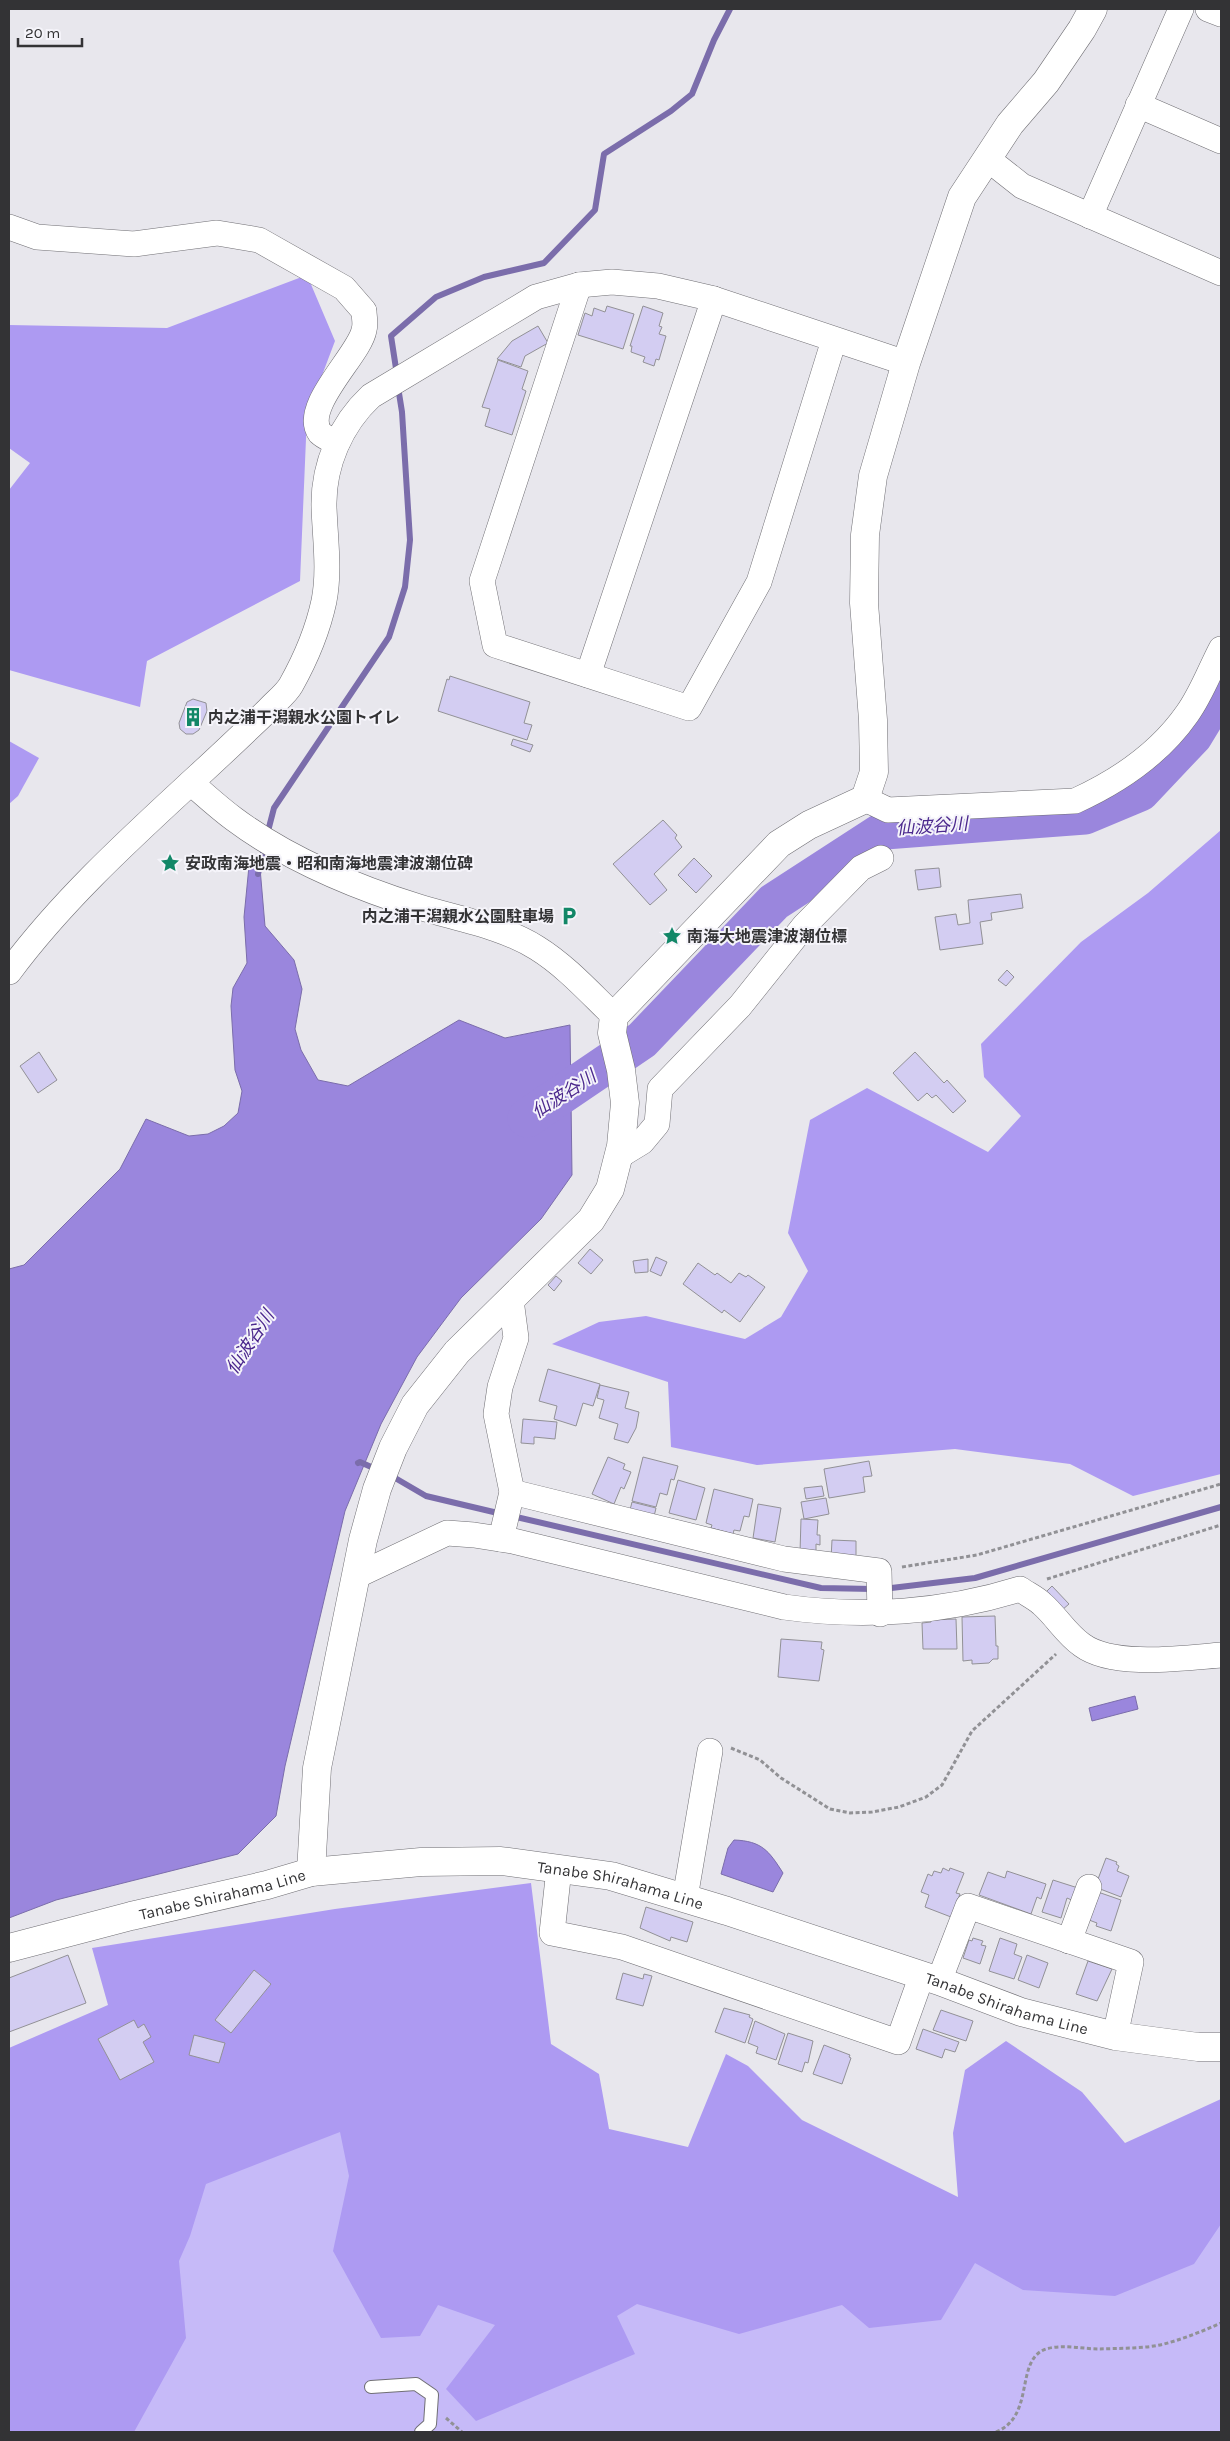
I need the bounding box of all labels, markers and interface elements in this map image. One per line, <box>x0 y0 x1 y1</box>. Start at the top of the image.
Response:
scale bar <box>18 15 81 47</box>
text: 20 m <box>25 24 60 42</box>
building icon: 内之浦干潟親水公園トイレ <box>182 706 204 728</box>
place label: 内之浦干潟親水公園トイレ <box>208 708 400 727</box>
water label: 仙波谷川 <box>895 812 971 839</box>
place icon: 安政南海地震・昭和南海地震津波潮位碑 <box>159 852 181 874</box>
place label: 安政南海地震・昭和南海地震津波潮位碑 <box>185 854 473 873</box>
parking icon: 内之浦干潟親水公園駐車場 <box>558 905 580 927</box>
place label: 内之浦干潟親水公園駐車場 <box>362 907 554 926</box>
place icon: 南海大地震津波潮位標 <box>661 925 683 947</box>
place label: 南海大地震津波潮位標 <box>687 927 847 946</box>
water label: 仙波谷川 <box>528 1064 602 1123</box>
water label: 仙波谷川 <box>221 1304 280 1378</box>
street label: Tanabe Shirahama Line <box>536 1857 706 1913</box>
street label: Tanabe Shirahama Line <box>137 1865 308 1924</box>
street label: Tanabe Shirahama Line <box>923 1968 1090 2039</box>

